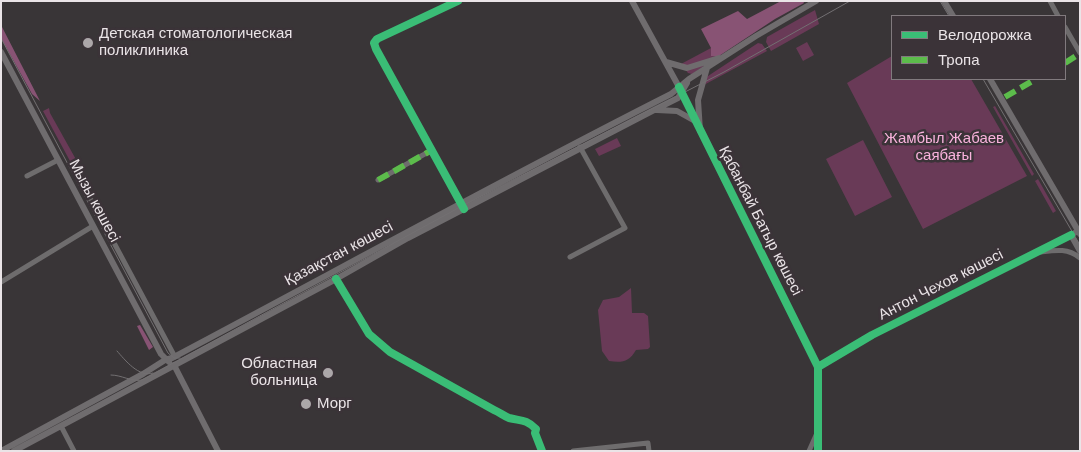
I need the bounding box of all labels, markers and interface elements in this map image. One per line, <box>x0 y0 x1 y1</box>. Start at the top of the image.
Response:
legend <box>891 15 1066 80</box>
place label: Детская стоматологическая поликлиника <box>99 25 292 60</box>
text: Велодорожка <box>938 26 1032 43</box>
marker: Детская стоматологическая поликлиника <box>81 36 95 50</box>
text: Тропа <box>938 51 979 68</box>
park label: Жамбыл Жабаев саябағы <box>884 130 1004 165</box>
street label: Қабанбай Батыр көшесі <box>714 143 806 299</box>
street label: Мызы көшесі <box>65 157 123 245</box>
street label: Қазақстан көшесі <box>282 218 396 290</box>
street label: Антон Чехов көшесі <box>876 246 1006 324</box>
place label: Областная больница <box>241 355 317 390</box>
marker: Областная больница <box>321 366 335 380</box>
place label: Морг <box>317 395 352 413</box>
marker: Морг <box>299 397 313 411</box>

